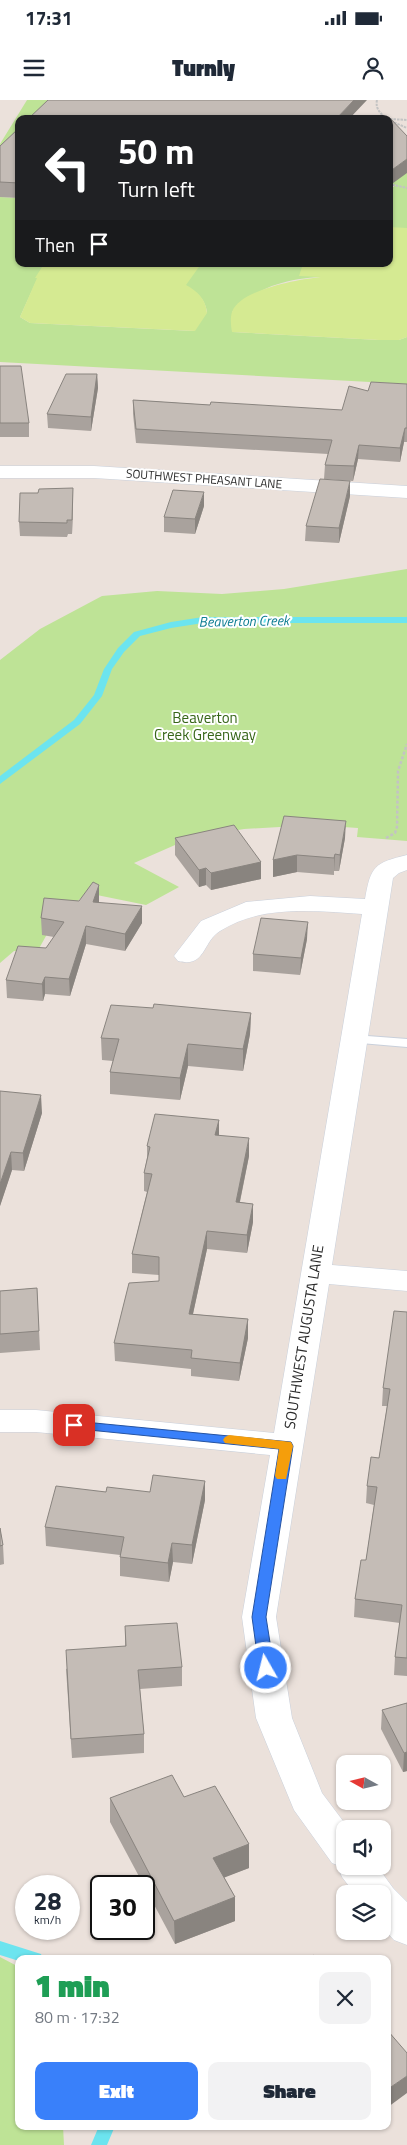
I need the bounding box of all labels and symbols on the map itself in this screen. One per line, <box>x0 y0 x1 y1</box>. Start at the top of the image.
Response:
street label: SOUTHWEST PHEASANT LANE <box>125 464 283 493</box>
water label: Beaverton Creek <box>199 609 291 632</box>
park label: Beaverton Creek Greenway <box>154 706 256 746</box>
street label: SOUTHWEST AUGUSTA LANE <box>278 1243 329 1431</box>
pin <box>53 1404 95 1446</box>
position arrow <box>239 1641 291 1693</box>
north arrow <box>336 1755 391 1810</box>
speed limit sign: 30 <box>90 1875 155 1940</box>

